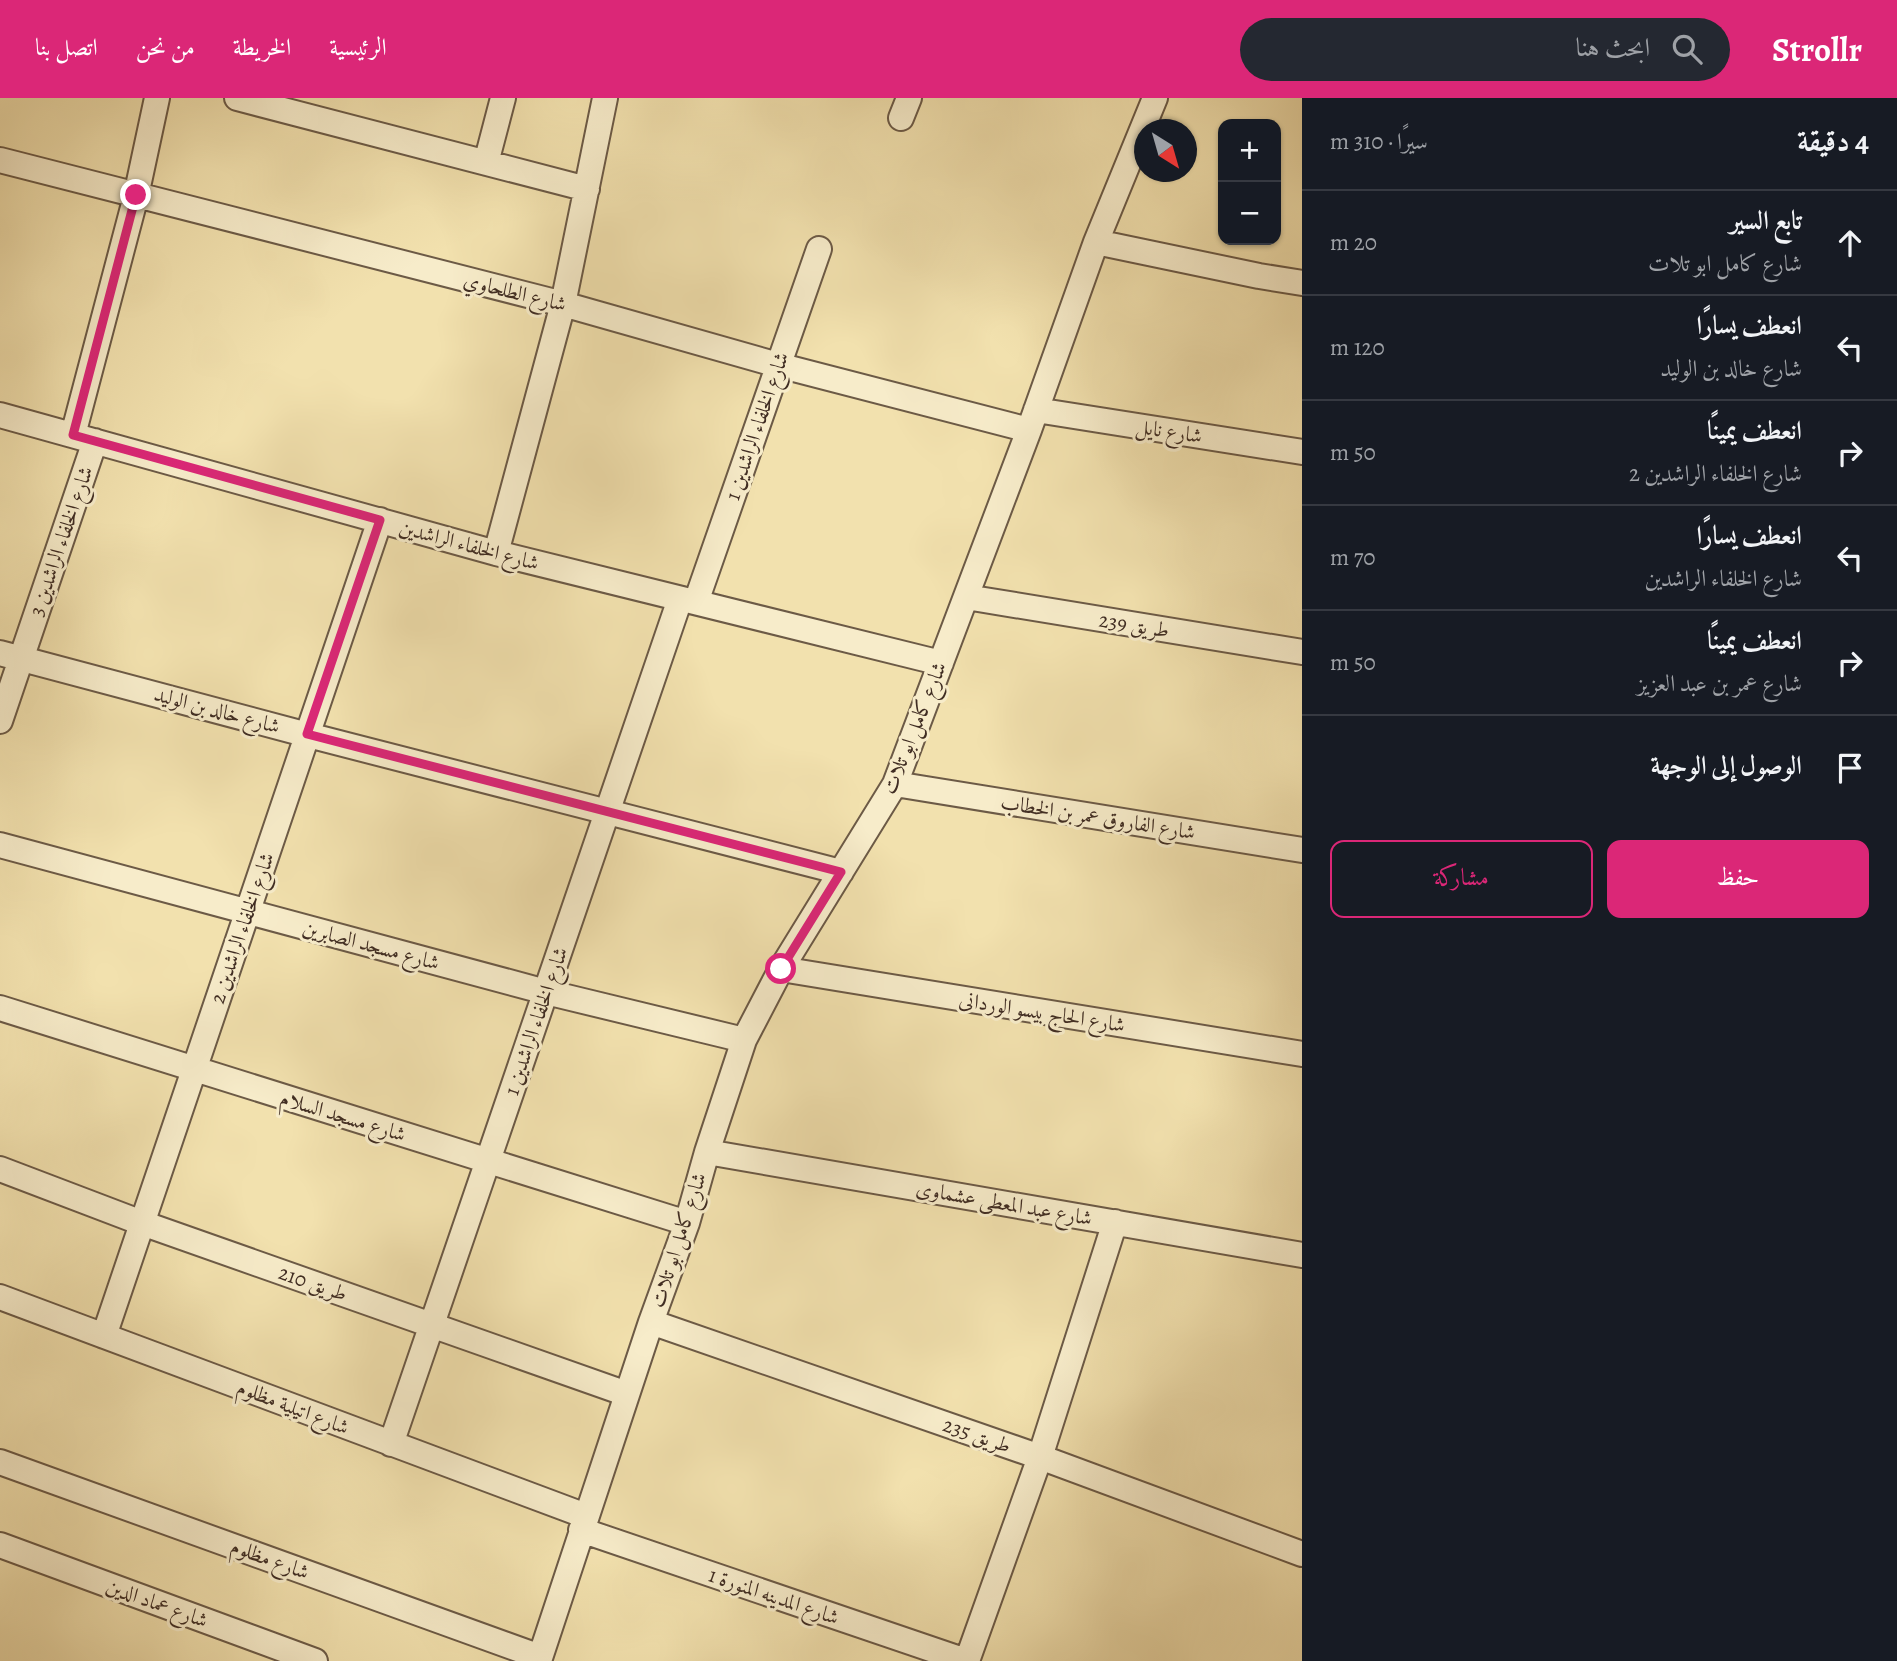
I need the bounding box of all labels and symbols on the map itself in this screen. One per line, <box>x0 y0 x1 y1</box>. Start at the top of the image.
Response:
north arrow <box>1134 119 1197 182</box>
route end <box>120 179 151 210</box>
street label: شارع الطلحاوي <box>460 266 569 322</box>
street label: شارع الخلفاء الراشدين 1 <box>718 348 799 505</box>
street label: شارع نايل <box>1133 412 1204 454</box>
street label: شارع الخلفاء الراشدين 3 <box>22 462 104 621</box>
street label: شارع الخلفاء الراشدين <box>395 513 542 581</box>
street label: طريق 239 <box>1097 606 1171 644</box>
street label: شارع كامل ابو تلات <box>875 658 957 800</box>
street label: شارع خالد بن الوليد <box>150 680 283 744</box>
street label: شارع الفاروق عمر بن الخطاب <box>998 788 1197 850</box>
street label: شارع الخلفاء الراشدين 2 <box>203 849 285 1009</box>
street label: شارع مسجد الصابرين <box>298 913 443 981</box>
street label: شارع الخلفاء الراشدين 1 <box>497 943 578 1100</box>
route start <box>765 953 796 984</box>
street label: شارع الحاج بيسو الوردانى <box>956 985 1127 1044</box>
street label: شارع مسجد السلام <box>276 1084 409 1152</box>
street label: شارع كامل ابو تلات <box>643 1169 717 1312</box>
street label: شارع عبد المعطى عشماوى <box>913 1174 1094 1236</box>
street label: طريق 210 <box>275 1258 351 1308</box>
street label: شارع اتيلية مظلوم <box>231 1373 353 1445</box>
street label: طريق 235 <box>939 1410 1015 1460</box>
street label: شارع مظلوم <box>225 1532 313 1590</box>
street label: شارع المدينه المنورة 1 <box>704 1561 843 1635</box>
street label: شارع عماد الدين <box>101 1572 212 1638</box>

